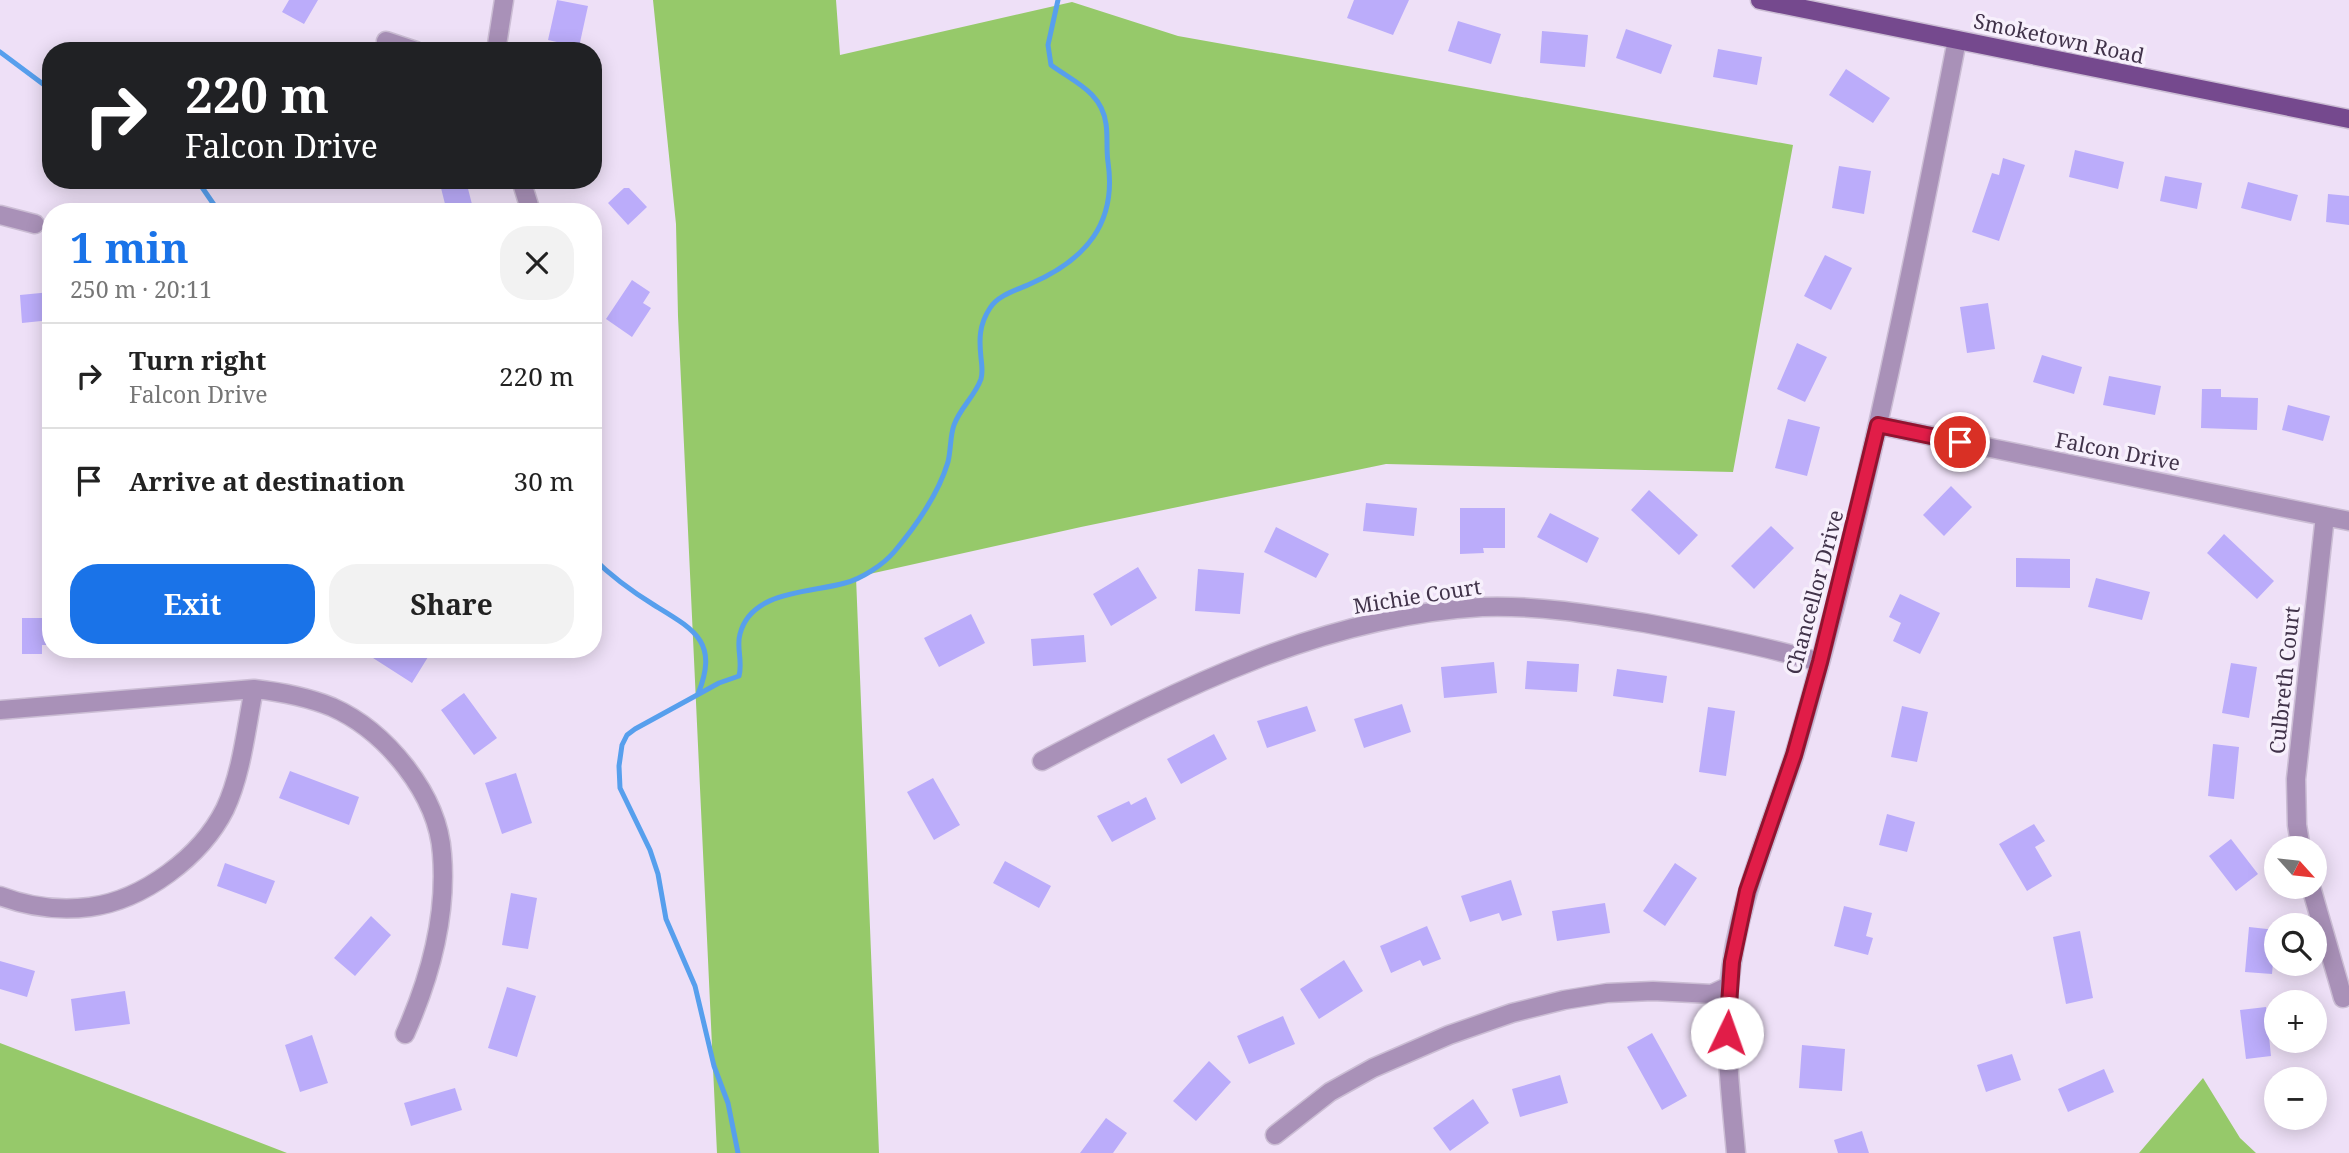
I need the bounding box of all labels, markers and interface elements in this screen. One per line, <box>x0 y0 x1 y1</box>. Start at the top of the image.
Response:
street label: Smoketown Road <box>1971 6 2147 70</box>
text: 220 m <box>185 61 329 127</box>
icon: right <box>70 70 161 161</box>
text: Falcon Drive <box>185 124 378 167</box>
text: 1 min <box>70 218 189 275</box>
button: close <box>500 226 574 300</box>
text: 250 m · 20:11 <box>70 273 212 305</box>
text: Turn right <box>129 342 266 378</box>
icon: right <box>70 357 108 395</box>
text: 220 m <box>499 358 574 394</box>
text: Falcon Drive <box>129 378 268 410</box>
pin <box>1930 412 1990 472</box>
icon: arrive <box>1941 423 1979 461</box>
street label: Falcon Drive <box>2053 425 2183 477</box>
icon: arrive <box>70 462 108 500</box>
text: Arrive at destination <box>129 463 405 499</box>
text: 30 m <box>514 463 574 499</box>
street label: Chancellor Drive <box>1779 507 1849 677</box>
button: Exit <box>70 564 315 644</box>
button: Share <box>329 564 574 644</box>
street label: Michie Court <box>1351 572 1483 620</box>
street label: Culbreth Court <box>2262 605 2306 755</box>
north arrow <box>2264 836 2328 900</box>
map controls <box>2264 836 2327 1130</box>
button: search <box>2264 913 2327 976</box>
button: + <box>2264 990 2327 1053</box>
position arrow <box>1690 996 1764 1070</box>
button: − <box>2264 1067 2327 1130</box>

